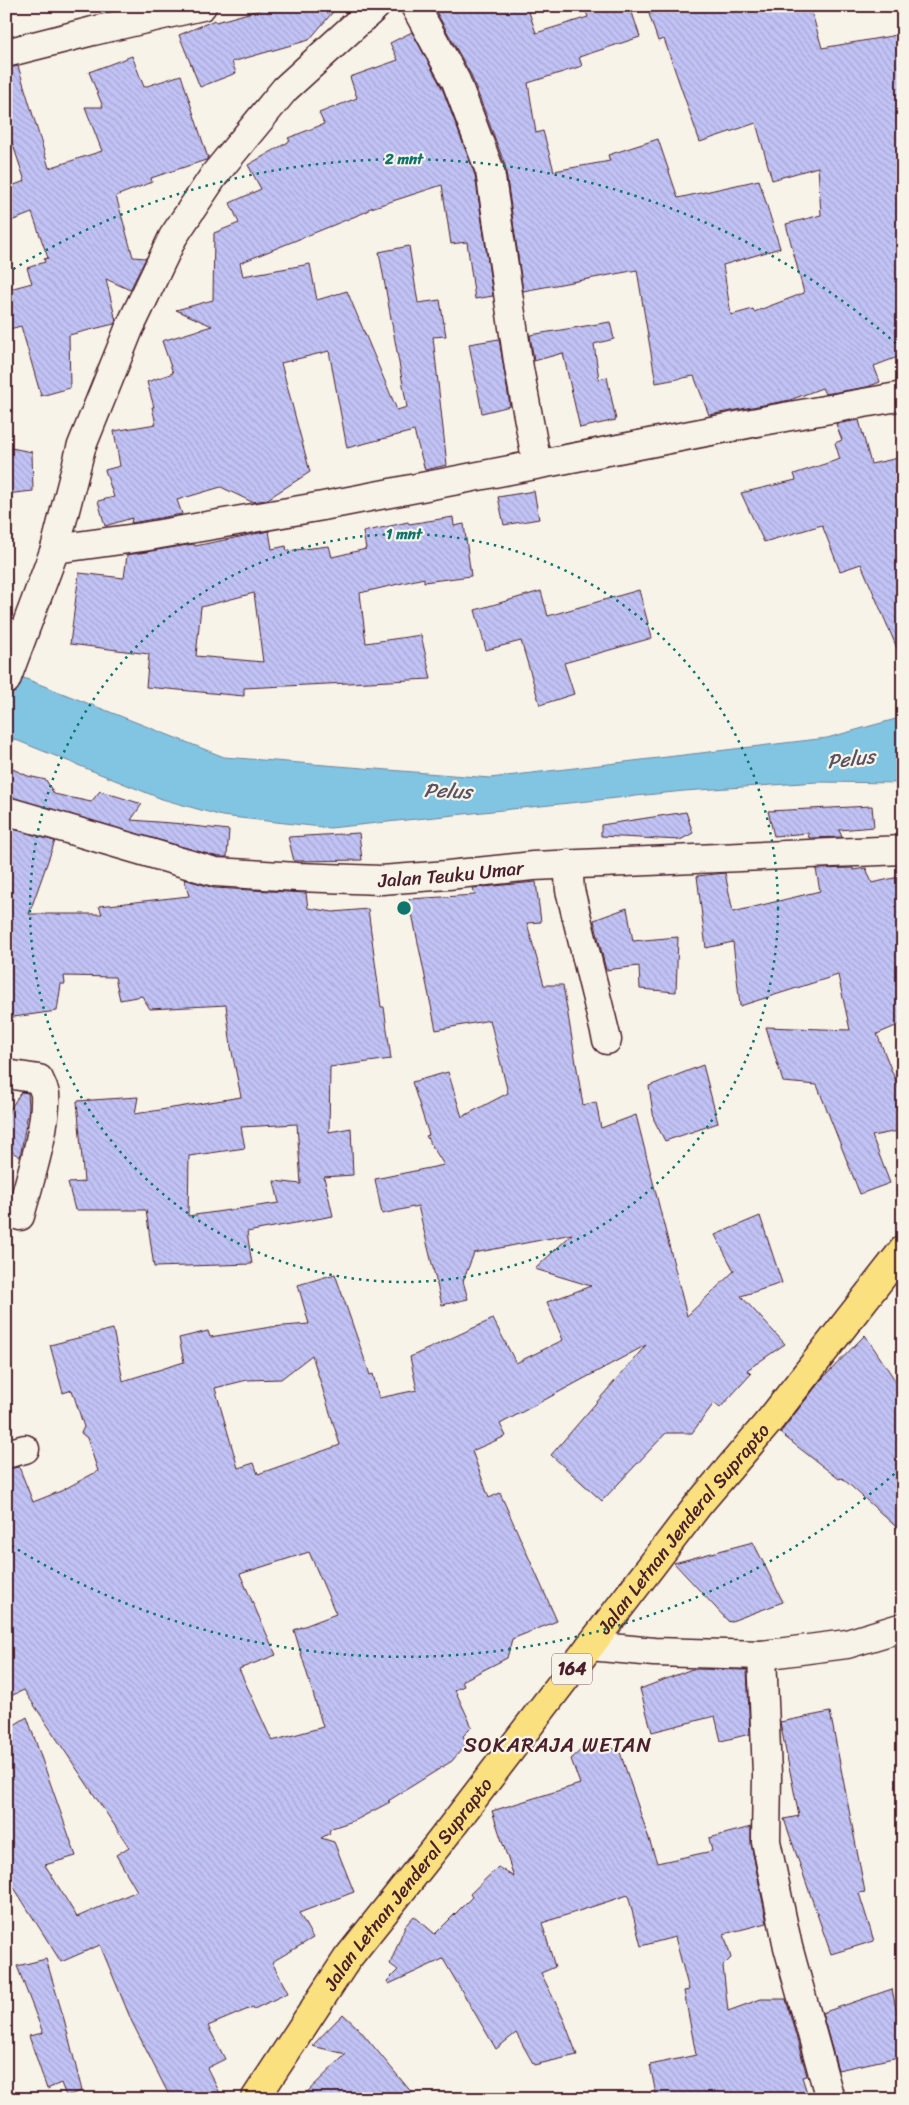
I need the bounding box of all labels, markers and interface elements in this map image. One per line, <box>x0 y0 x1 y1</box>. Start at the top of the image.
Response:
text: 2 mnt <box>384 146 424 172</box>
text: 1 mnt <box>386 521 423 547</box>
water label: Pelus <box>825 738 880 779</box>
water label: Pelus <box>423 773 475 809</box>
street label: Jalan Teuku Umar <box>376 850 526 897</box>
centre of rings <box>395 899 413 917</box>
street label: Jalan Letnan Jenderal Suprapto <box>588 1415 778 1642</box>
road number: 164 <box>552 1654 592 1685</box>
district label: SOKARAJA WETAN <box>464 1726 652 1764</box>
street label: Jalan Letnan Jenderal Suprapto <box>314 1769 501 1998</box>

